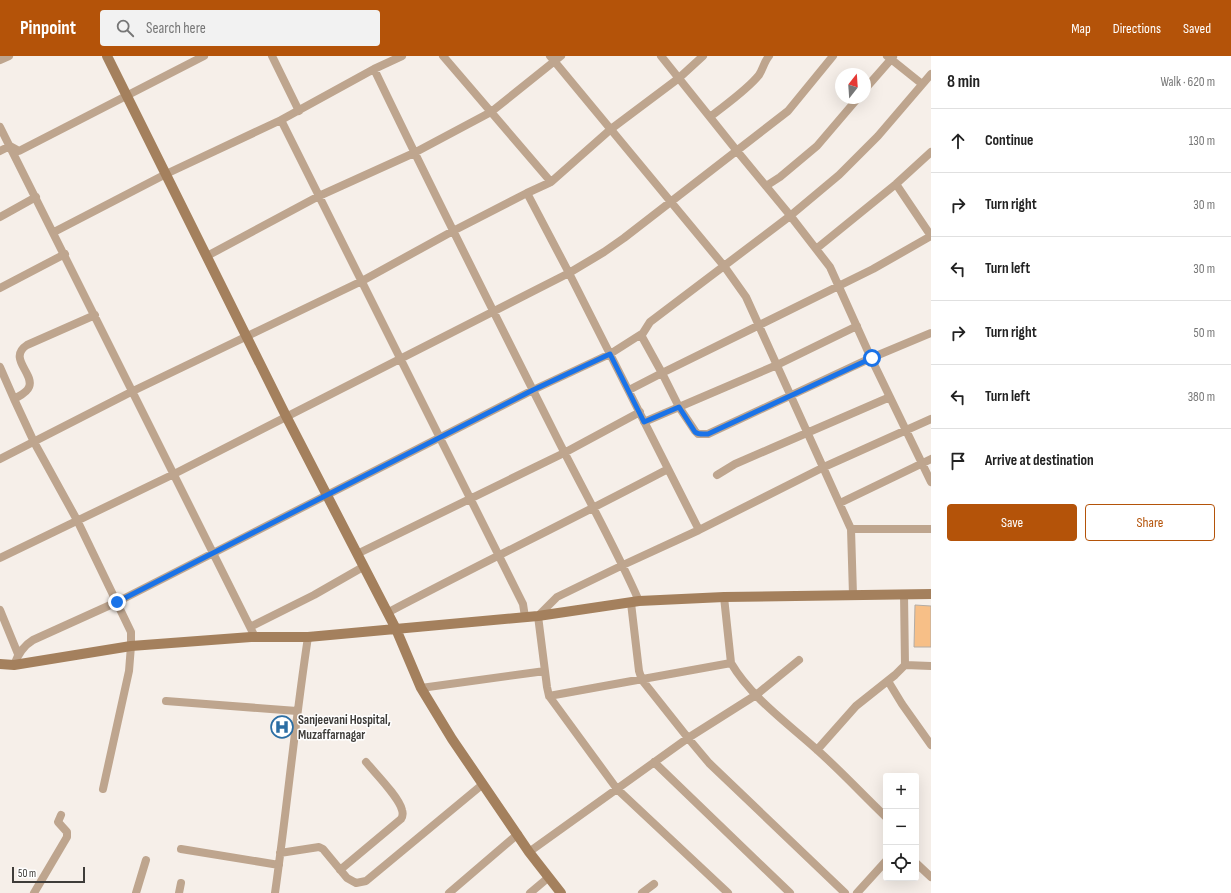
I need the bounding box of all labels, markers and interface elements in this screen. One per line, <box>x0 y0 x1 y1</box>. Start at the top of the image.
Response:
search box <box>100 10 380 46</box>
text: Pinpoint <box>20 17 76 40</box>
icon: search <box>114 17 136 39</box>
text: Search here <box>146 19 206 38</box>
text: Map <box>1071 20 1091 37</box>
text: Directions <box>1113 20 1161 37</box>
text: Saved <box>1183 20 1211 37</box>
north arrow <box>835 68 871 104</box>
text: 8 min <box>947 72 980 92</box>
text: Walk · 620 m <box>1160 74 1215 90</box>
icon: ahead <box>947 130 969 152</box>
text: Continue <box>985 131 1034 150</box>
text: 130 m <box>1189 133 1215 149</box>
icon: right <box>947 194 969 216</box>
text: Turn right <box>985 195 1037 214</box>
text: 30 m <box>1193 197 1215 213</box>
icon: left <box>947 258 969 280</box>
text: Turn left <box>985 259 1030 278</box>
text: 30 m <box>1193 261 1215 277</box>
icon: right <box>947 322 969 344</box>
text: Turn right <box>985 323 1037 342</box>
text: 50 m <box>1194 325 1215 341</box>
route start <box>863 349 881 367</box>
icon: left <box>947 386 969 408</box>
text: Turn left <box>985 387 1030 406</box>
text: 380 m <box>1188 389 1215 405</box>
icon: arrive <box>947 450 969 472</box>
text: Arrive at destination <box>985 451 1094 470</box>
button: Save <box>947 504 1077 541</box>
button: Share <box>1085 504 1215 541</box>
route end <box>108 593 126 611</box>
place label: Sanjeevani Hospital, Muzaffarnagar <box>298 712 391 743</box>
hospital icon: Sanjeevani Hospital, Muzaffarnagar <box>269 714 295 740</box>
map controls <box>883 773 919 881</box>
button: + <box>883 773 919 809</box>
button: − <box>883 809 919 845</box>
button: locate <box>883 845 919 881</box>
scale bar <box>12 865 85 884</box>
text: 50 m <box>18 867 36 880</box>

